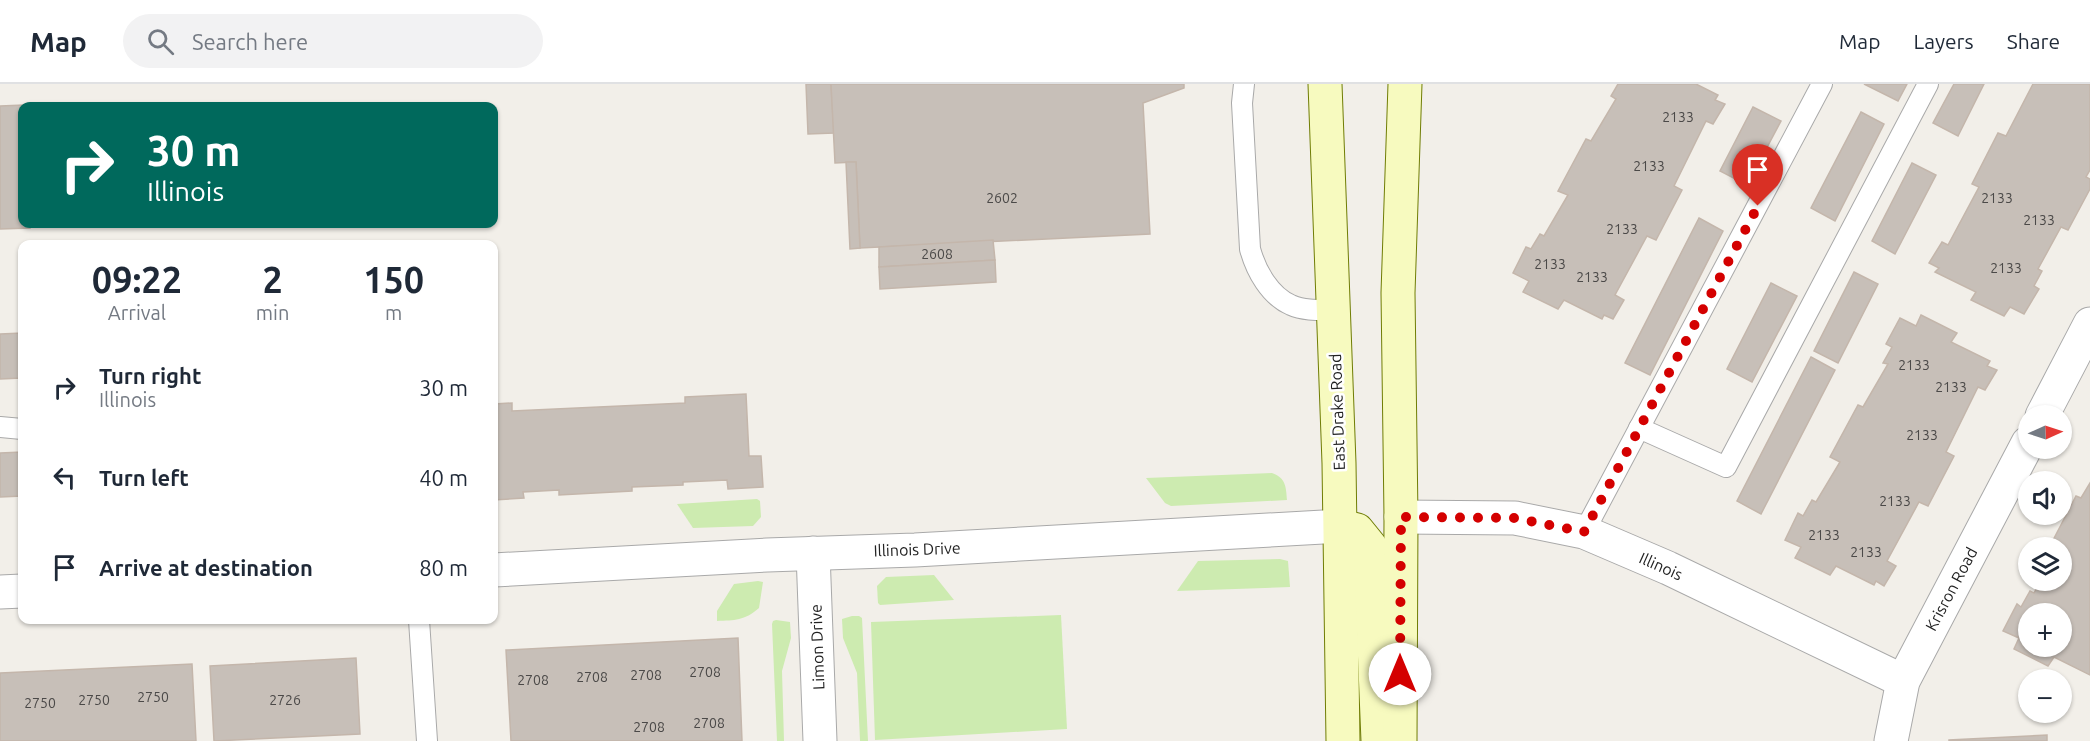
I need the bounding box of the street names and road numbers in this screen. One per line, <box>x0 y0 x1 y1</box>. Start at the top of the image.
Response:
street label: East Drake Road <box>1326 353 1348 471</box>
street label: Illinois Drive <box>873 538 961 560</box>
street label: Krisron Road <box>1922 544 1980 634</box>
street label: Illinois <box>1636 548 1686 584</box>
street label: Limon Drive <box>807 604 827 690</box>

